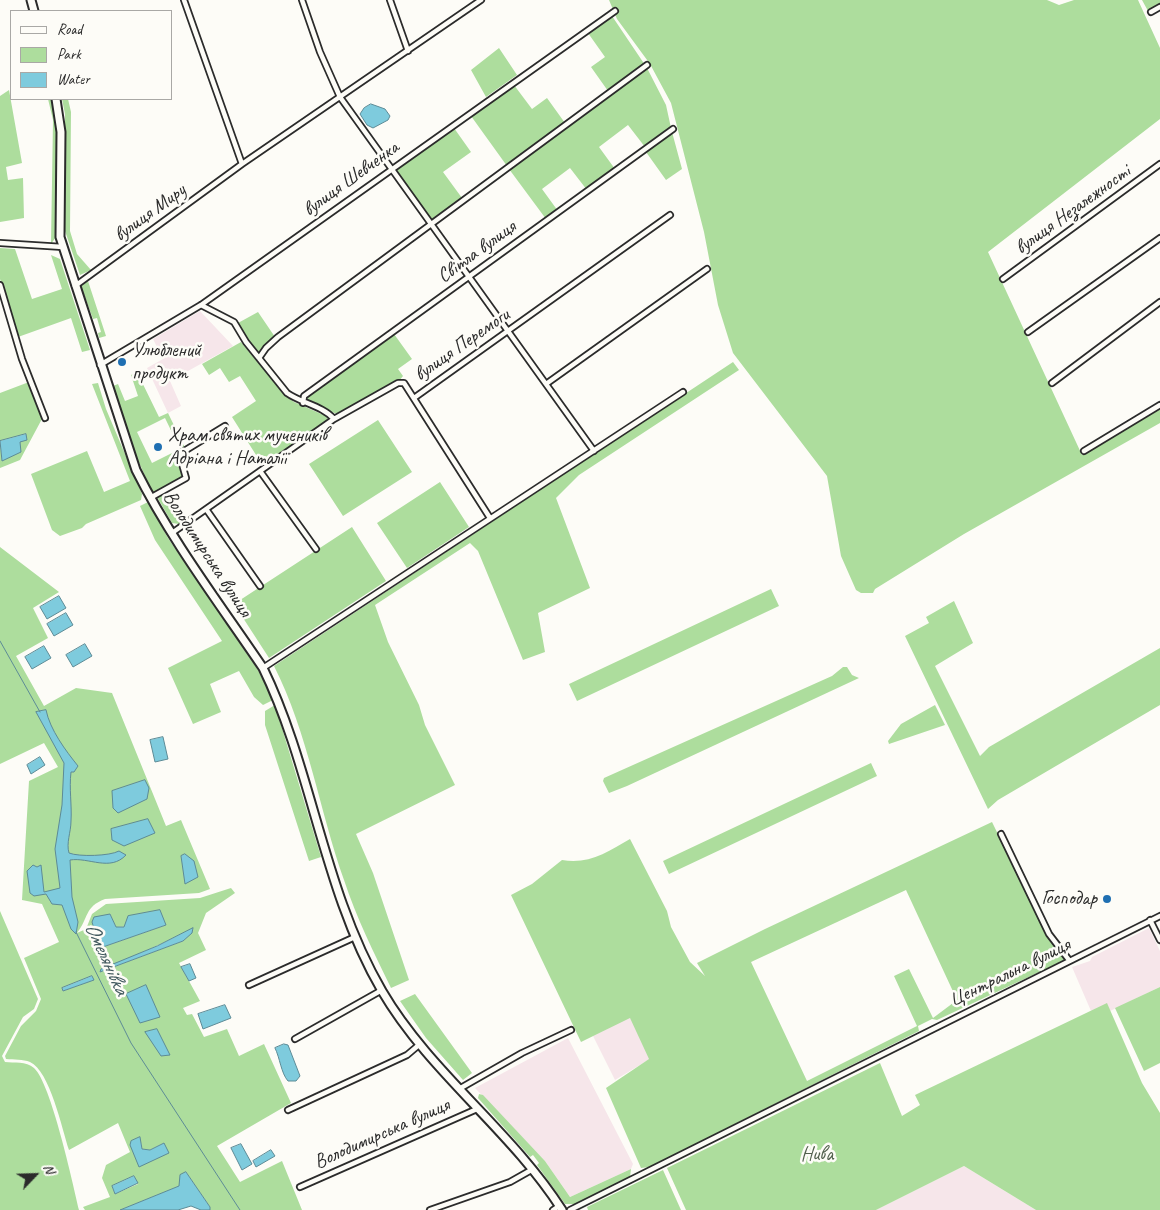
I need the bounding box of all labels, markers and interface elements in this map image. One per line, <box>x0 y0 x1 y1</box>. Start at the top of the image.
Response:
legend <box>10 10 172 100</box>
text: Road <box>57 20 82 39</box>
text: Park <box>57 45 81 64</box>
text: Water <box>57 70 90 89</box>
street label: вулиця Шевченка <box>298 136 404 222</box>
street label: вулиця Незалежності <box>1010 160 1136 260</box>
street label: вулиця Миру <box>109 179 191 247</box>
street label: Світла вулиця <box>433 215 521 289</box>
street label: вулиця Перемоги <box>410 303 514 387</box>
place label: Улюблений продукт <box>132 339 201 386</box>
marker: Улюблений продукт <box>116 356 128 368</box>
place label: Храм святих мучеників Адріана і Наталії <box>168 424 327 471</box>
marker: Храм святих мучеників Адріана і Наталії <box>152 441 164 453</box>
street label: Володимирська вулиця <box>157 486 257 622</box>
place label: Господар <box>1041 887 1097 911</box>
marker: Господар <box>1101 893 1113 905</box>
water label: Омелянівка <box>78 919 134 999</box>
street label: Центральна вулиця <box>946 933 1074 1013</box>
street label: Володимирська вулиця <box>310 1093 454 1175</box>
park label: Нива <box>801 1143 833 1167</box>
north arrow <box>10 1150 60 1200</box>
text: N <box>40 1161 59 1176</box>

